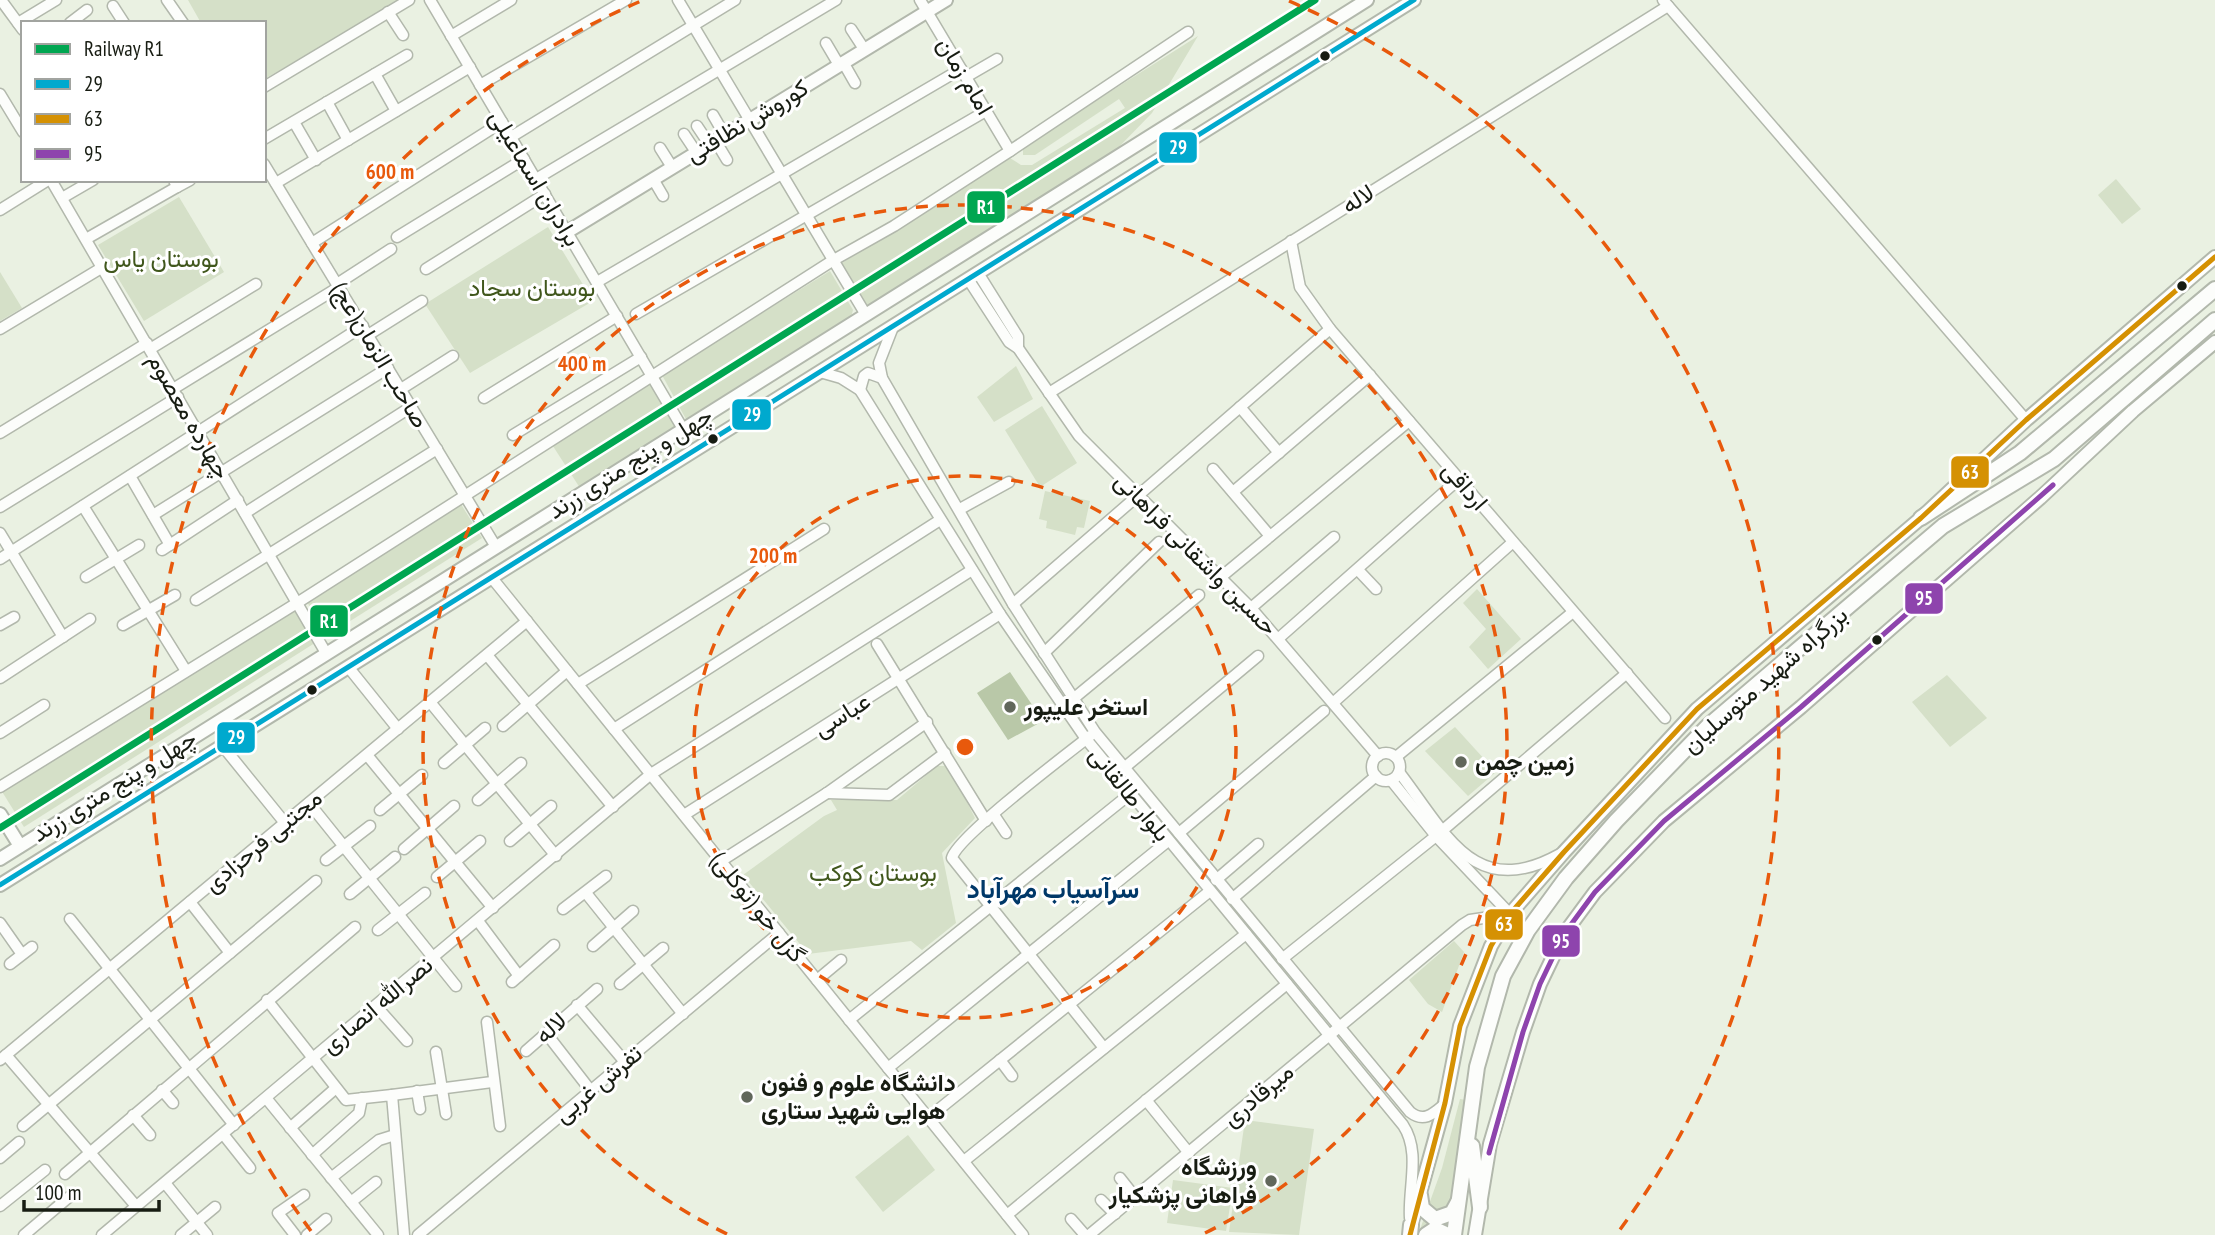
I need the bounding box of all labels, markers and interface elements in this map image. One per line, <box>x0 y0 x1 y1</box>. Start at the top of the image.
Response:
legend <box>21 21 266 182</box>
street label: امام زمان <box>929 31 1001 121</box>
text: Railway R1 <box>84 35 164 62</box>
unlabelled marker <box>1318 49 1332 63</box>
text: 29 <box>84 70 103 97</box>
street label: کوروش نظافتی <box>680 72 814 169</box>
street label: برادران اسماعیلی <box>482 104 588 252</box>
text: 63 <box>84 105 103 132</box>
line badge: 29 <box>1158 131 1198 164</box>
text: 29 <box>1169 135 1187 159</box>
text: 95 <box>84 140 103 167</box>
text: 600 m <box>366 158 414 185</box>
street label: لاله <box>1336 177 1380 220</box>
line badge: R1 <box>966 190 1006 224</box>
text: R1 <box>977 195 995 219</box>
park label: بوستان یاس <box>103 243 219 274</box>
park label: بوستان سجاد <box>469 272 595 303</box>
street label: صاحب الزمان(عج) <box>323 276 436 435</box>
unlabelled marker <box>2175 279 2189 293</box>
street label: چهارده معصوم <box>140 347 238 485</box>
text: 400 m <box>558 350 606 377</box>
line badge: 29 <box>731 398 772 431</box>
street label: چهل و پنج متری زرند <box>541 399 719 527</box>
text: 29 <box>743 402 761 426</box>
unlabelled marker <box>706 432 720 446</box>
street label: ارداقی <box>1435 455 1495 517</box>
line badge: 63 <box>1950 455 1990 489</box>
text: 63 <box>1961 460 1979 484</box>
street label: حسین واشقانی فراهانی <box>1108 465 1285 642</box>
text: 200 m <box>749 542 797 569</box>
line badge: 95 <box>1904 582 1944 615</box>
text: 95 <box>1915 586 1933 610</box>
street label: بزرگراه شهید متوسلیان <box>1675 599 1854 760</box>
line badge: R1 <box>309 604 349 638</box>
text: R1 <box>320 609 338 633</box>
unlabelled marker <box>1870 633 1884 647</box>
unlabelled marker <box>305 683 319 697</box>
street label: عباسی <box>807 685 876 744</box>
place label: استخر علیپور <box>1023 691 1148 723</box>
marker: استخر علیپور <box>1002 699 1018 715</box>
line badge: 29 <box>216 721 256 754</box>
street label: چهل و پنج متری زرند <box>25 722 203 850</box>
text: 29 <box>227 725 245 749</box>
centre of rings <box>953 735 977 759</box>
street label: بلوار طالقانی <box>1083 740 1178 848</box>
place label: زمین چمن <box>1475 746 1574 778</box>
marker: زمین چمن <box>1453 754 1469 770</box>
street label: مجتبی فرحزادی <box>197 782 328 899</box>
street label: گزل خو (توکلی) <box>704 845 813 969</box>
park label: بوستان کوکب <box>809 857 937 888</box>
district label: سرآسیاب مهرآباد <box>967 872 1139 905</box>
line badge: 63 <box>1484 908 1524 941</box>
text: 63 <box>1495 912 1513 936</box>
line badge: 95 <box>1541 924 1581 958</box>
text: 95 <box>1552 929 1570 953</box>
street label: نصرالله انصاری <box>314 949 439 1060</box>
street label: لاله <box>528 1005 573 1050</box>
street label: تفرش غربی <box>547 1038 648 1130</box>
street label: میرقادری <box>1216 1056 1300 1133</box>
place label: دانشگاه علوم و فنون هوایی شهید ستاری <box>761 1067 956 1126</box>
marker: دانشگاه علوم و فنون هوایی شهید ستاری <box>739 1089 755 1105</box>
place label: ورزشگاه فراهانی پزشکیار <box>1108 1151 1257 1211</box>
scale bar <box>24 1168 159 1212</box>
marker: ورزشگاه فراهانی پزشکیار <box>1263 1173 1279 1189</box>
text: 100 m <box>35 1179 81 1206</box>

